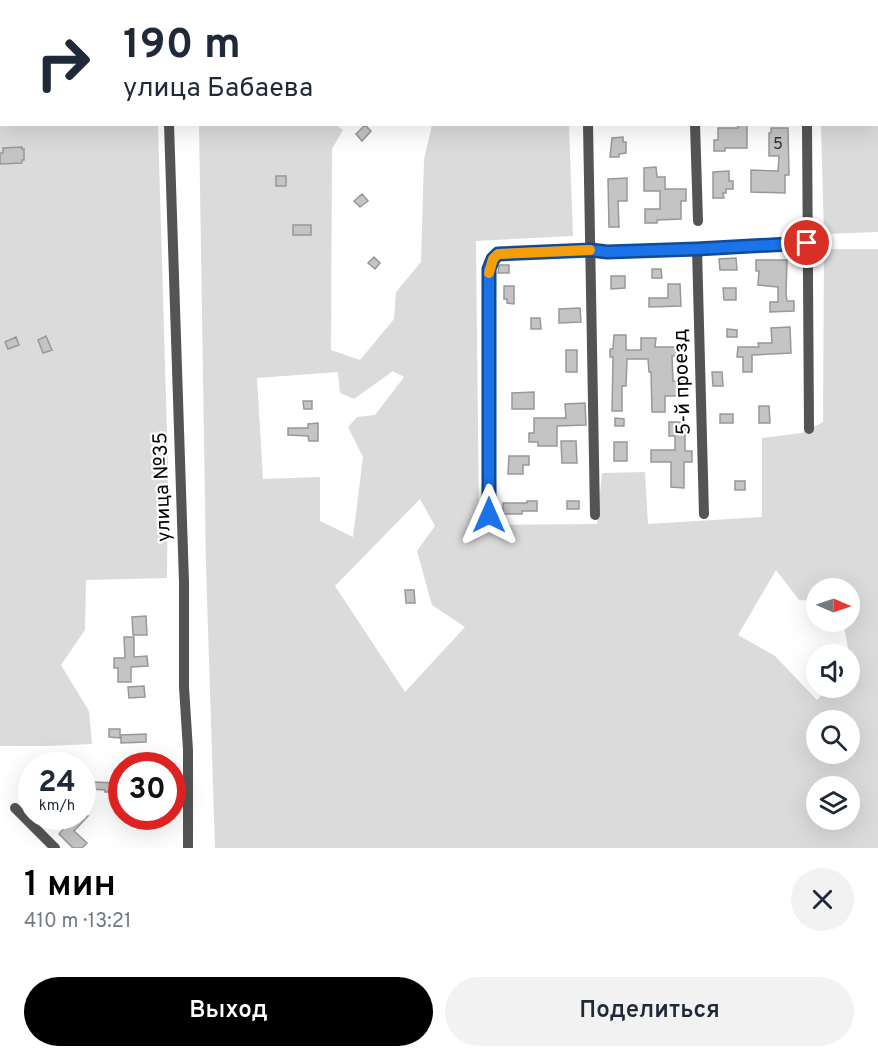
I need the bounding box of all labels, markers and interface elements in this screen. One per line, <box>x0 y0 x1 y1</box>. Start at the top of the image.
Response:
text: 190 m <box>123 20 241 73</box>
icon: right <box>24 24 102 102</box>
text: улица Бабаева <box>123 72 313 106</box>
house number: 5 <box>773 135 783 155</box>
pin <box>781 217 832 268</box>
icon: arrive <box>790 226 823 259</box>
street label: 5-й проезд <box>668 328 698 436</box>
street label: улица №35 <box>148 432 178 542</box>
position arrow <box>457 483 521 547</box>
north arrow <box>806 578 860 632</box>
map controls <box>806 578 860 830</box>
button: sound <box>806 644 860 698</box>
button: search <box>806 710 860 764</box>
speed limit sign: 30 <box>108 752 186 830</box>
text: 24 <box>38 765 76 802</box>
button: layers <box>806 776 860 830</box>
text: km/h <box>39 797 75 816</box>
text: 1 мин <box>24 863 116 909</box>
button: close <box>791 868 854 931</box>
text: 410 m · 13:21 <box>24 909 131 935</box>
button: Выход <box>24 977 433 1046</box>
button: Поделиться <box>445 977 854 1046</box>

